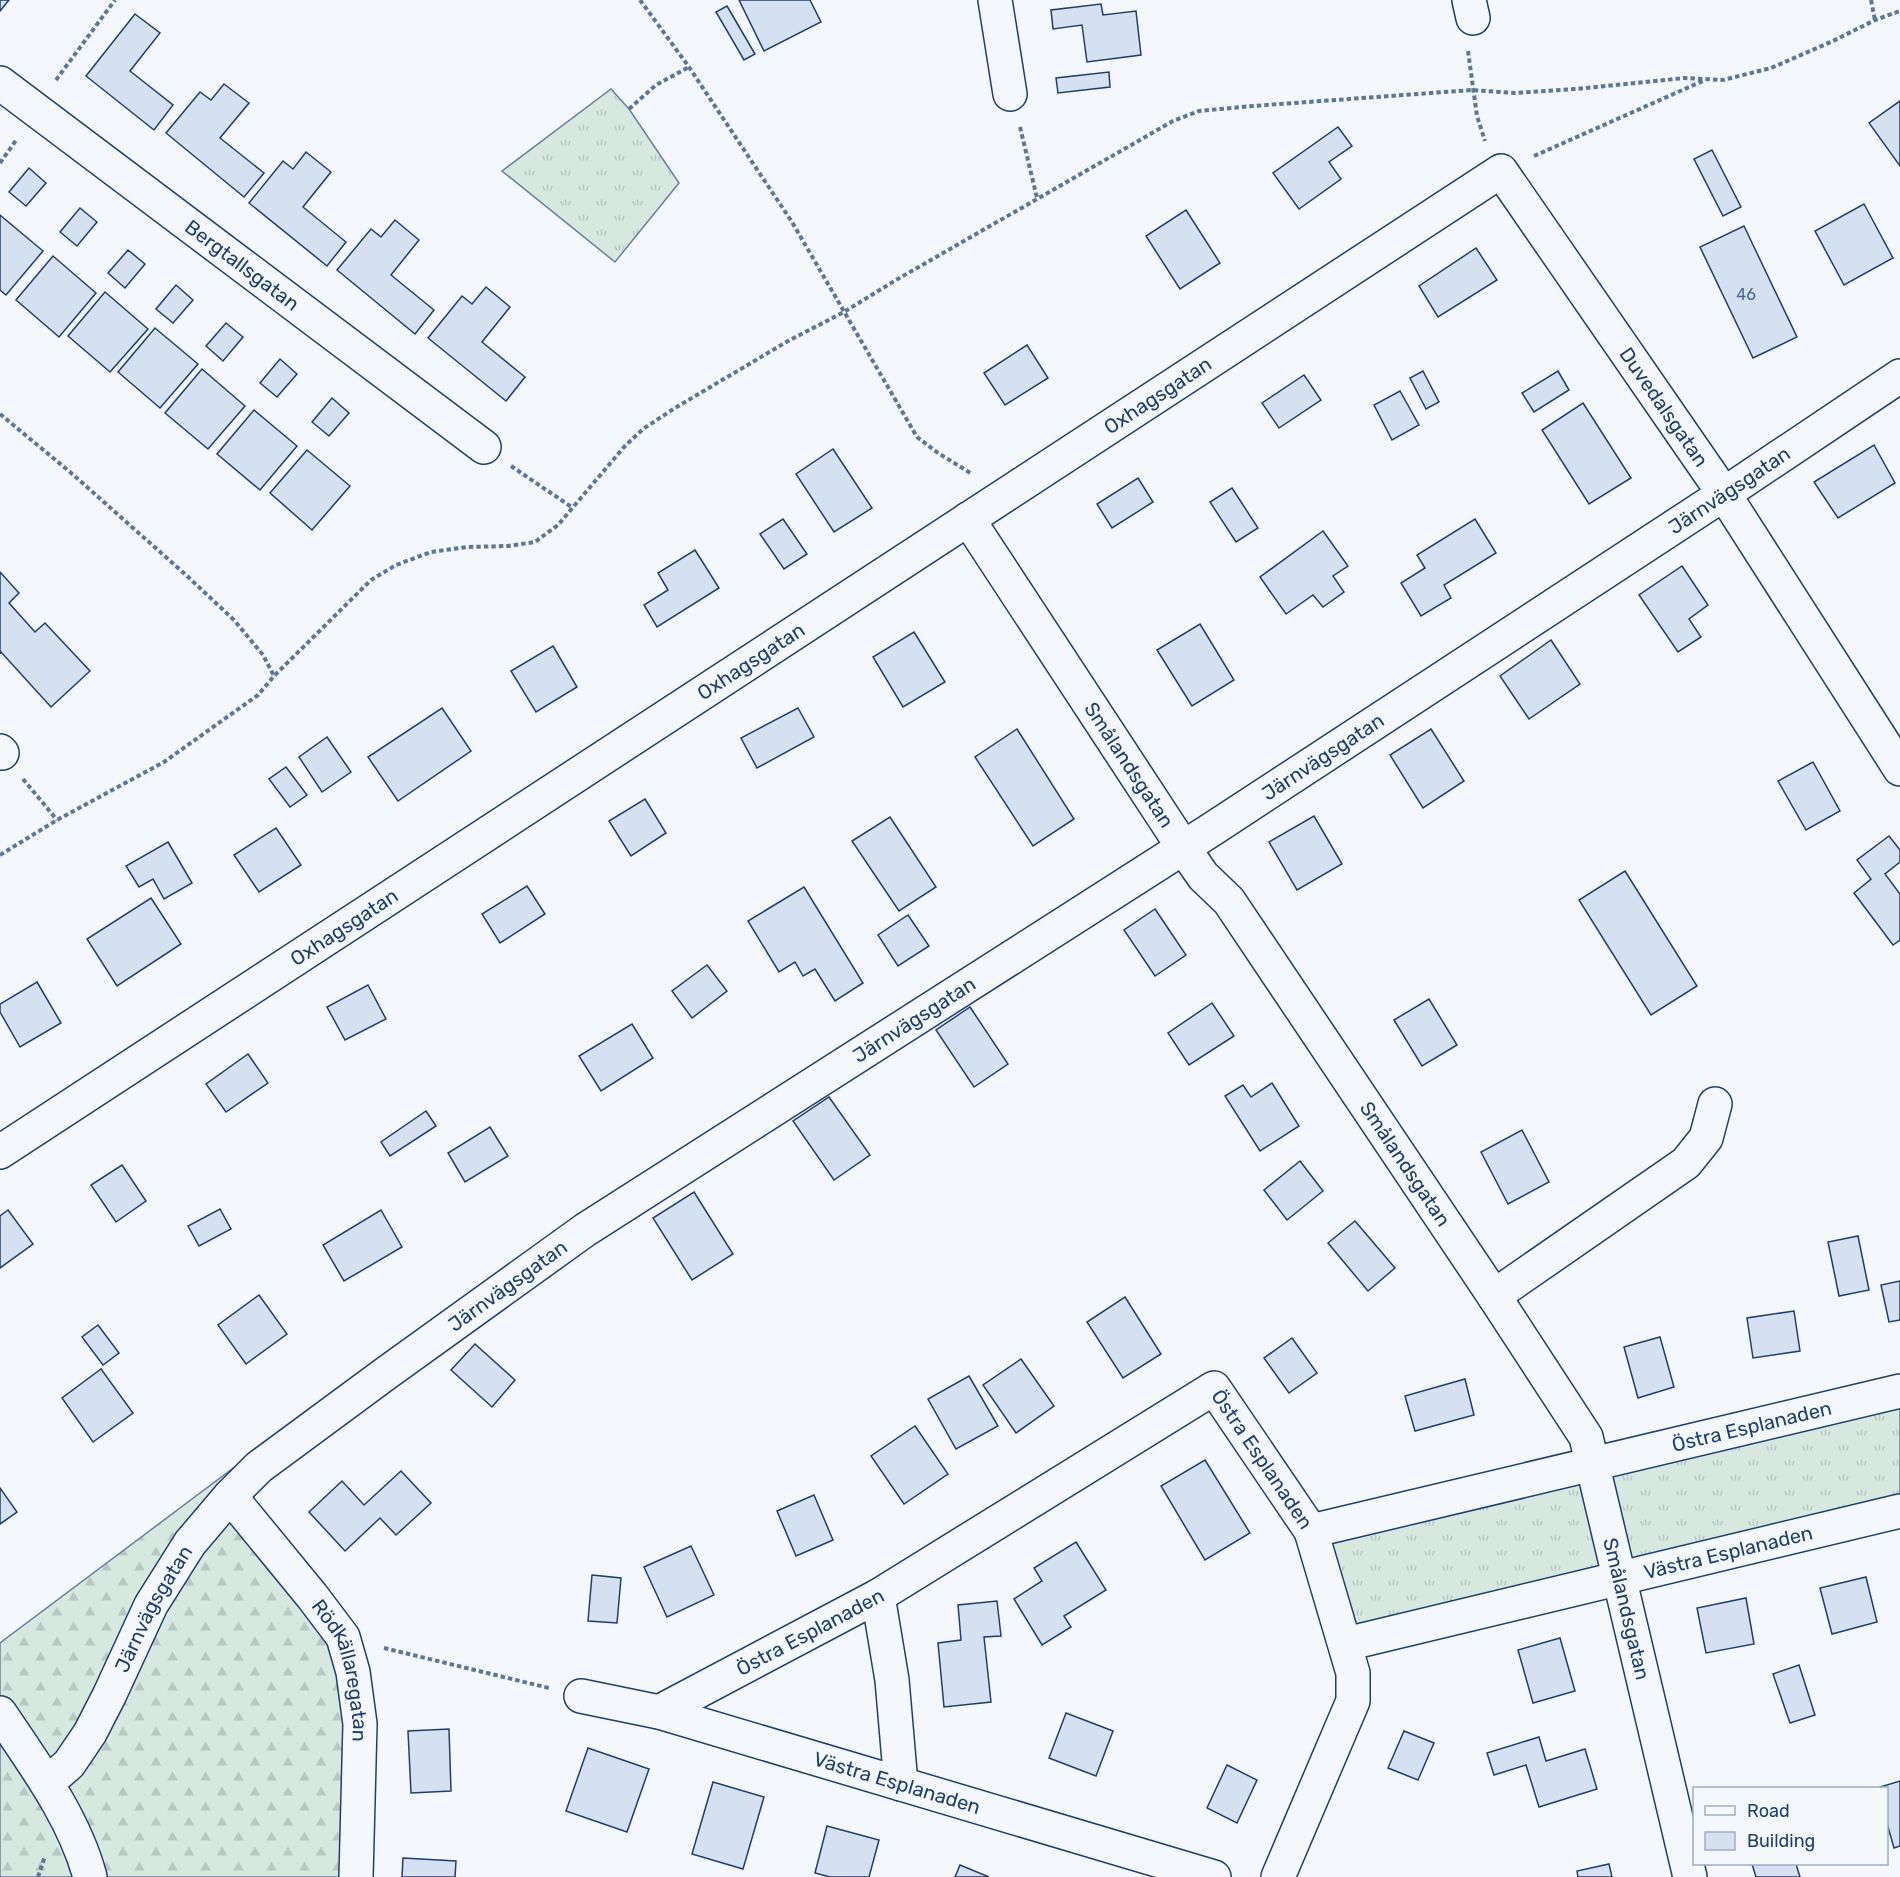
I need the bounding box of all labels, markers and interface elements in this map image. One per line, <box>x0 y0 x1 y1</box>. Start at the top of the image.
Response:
street label: Bergtallsgatan <box>180 214 304 316</box>
house number: 46 <box>1736 285 1756 304</box>
street label: Duvedalsgatan <box>1614 343 1714 471</box>
street label: Oxhagsgatan <box>1099 352 1216 439</box>
street label: Järnvägsgatan <box>1664 441 1795 539</box>
street label: Oxhagsgatan <box>693 617 809 705</box>
street label: Smålandsgatan <box>1079 698 1179 832</box>
street label: Järnvägsgatan <box>1257 708 1388 805</box>
street label: Oxhagsgatan <box>286 883 402 971</box>
street label: Järnvägsgatan <box>848 972 980 1068</box>
street label: Smålandsgatan <box>1355 1097 1456 1231</box>
street label: Järnvägsgatan <box>443 1235 572 1337</box>
street label: Östra Esplanaden <box>1206 1385 1318 1534</box>
street label: Östra Esplanaden <box>1669 1396 1834 1457</box>
street label: Västra Esplanaden <box>1641 1520 1815 1584</box>
street label: Smålandsgatan <box>1598 1535 1655 1682</box>
street label: Järnvägsgatan <box>110 1541 197 1676</box>
street label: Östra Esplanaden <box>732 1583 888 1681</box>
street label: Rödkällaregatan <box>307 1595 372 1742</box>
street label: Västra Esplanaden <box>811 1747 983 1819</box>
legend <box>1693 1787 1888 1865</box>
text: Road <box>1747 1800 1790 1822</box>
text: Building <box>1747 1830 1815 1852</box>

